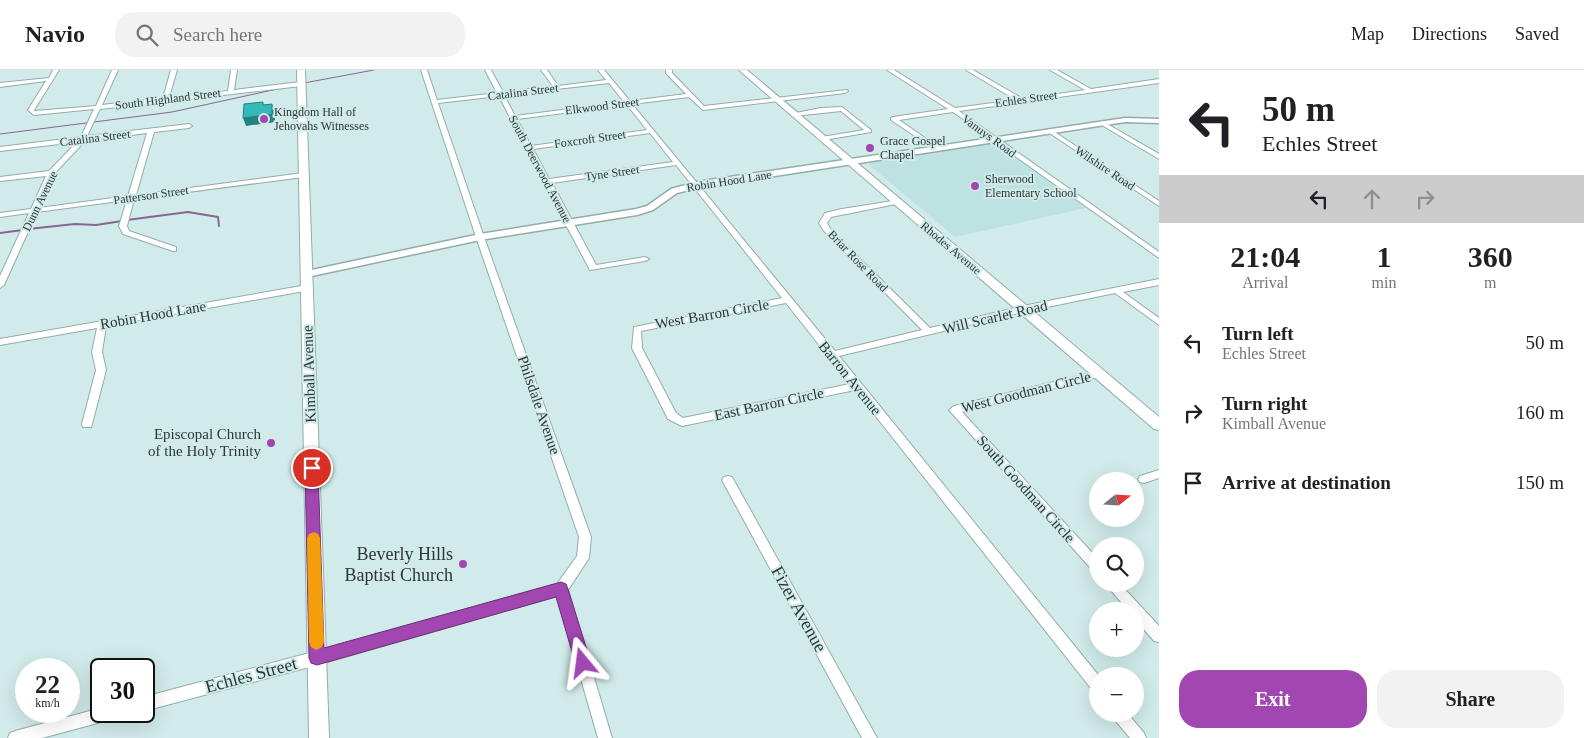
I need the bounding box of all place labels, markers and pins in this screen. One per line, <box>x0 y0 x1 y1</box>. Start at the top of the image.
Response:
place label: Kingdom Hall of Jehovahs Witnesses <box>274 105 369 133</box>
marker: Kingdom Hall of Jehovahs Witnesses <box>258 113 270 125</box>
place label: Grace Gospel Chapel <box>880 134 946 162</box>
marker: Grace Gospel Chapel <box>864 142 876 154</box>
place label: Sherwood Elementary School <box>985 172 1077 200</box>
marker: Sherwood Elementary School <box>969 180 981 192</box>
place label: Episcopal Church of the Holy Trinity <box>148 426 261 459</box>
marker: Episcopal Church of the Holy Trinity <box>265 437 277 449</box>
pin <box>291 447 333 489</box>
place label: Beverly Hills Baptist Church <box>345 544 453 585</box>
marker: Beverly Hills Baptist Church <box>457 558 469 570</box>

